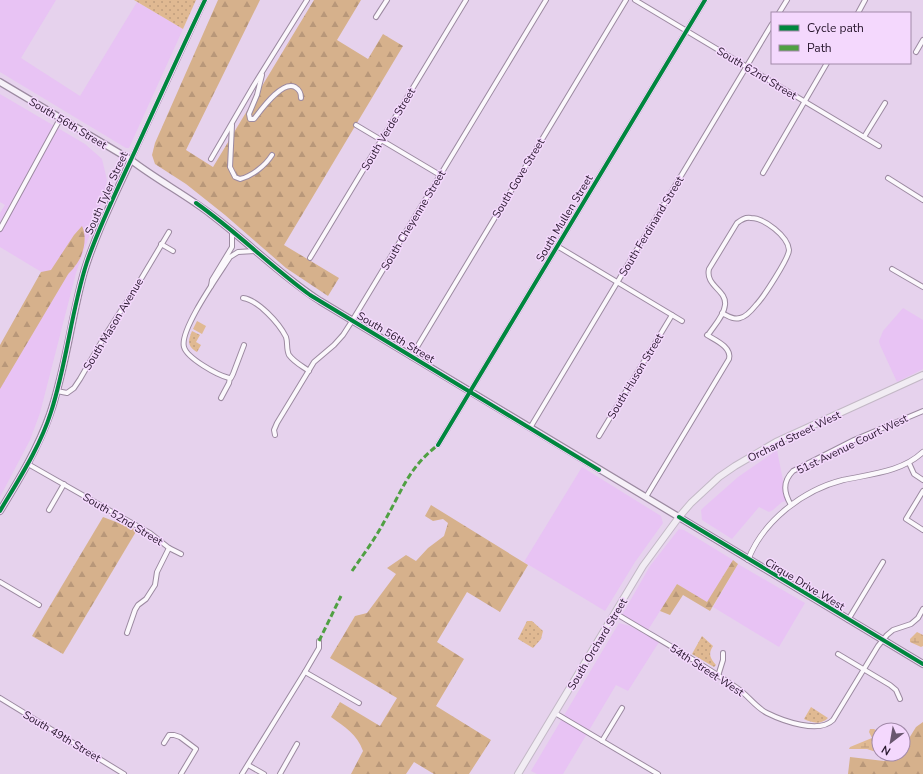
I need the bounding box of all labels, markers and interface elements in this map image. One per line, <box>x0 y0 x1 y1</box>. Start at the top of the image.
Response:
legend <box>771 12 911 64</box>
text: Cycle path <box>807 20 864 36</box>
text: Path <box>807 40 832 56</box>
street label: South 62nd Street <box>714 44 800 103</box>
street label: South Verde Street <box>358 85 419 173</box>
street label: South 56th Street <box>26 94 109 153</box>
street label: South Gove Street <box>489 136 548 221</box>
street label: South Tyler Street <box>81 149 132 237</box>
street label: South Cheyenne Street <box>378 167 449 273</box>
street label: South Mullen Street <box>533 172 596 265</box>
street label: South Ferdinand Street <box>616 173 687 279</box>
street label: South Mason Avenue <box>80 275 147 373</box>
street label: South 56th Street <box>354 308 437 367</box>
street label: South Huson Street <box>604 331 667 422</box>
street label: Orchard Street West <box>745 407 843 466</box>
street label: 51st Avenue Court West <box>794 411 910 478</box>
street label: South 52nd Street <box>80 490 166 549</box>
street label: Cirque Drive West <box>762 555 847 614</box>
street label: South Orchard Street <box>564 595 631 693</box>
street label: 54th Street West <box>667 641 747 700</box>
street label: South 49th Street <box>20 707 103 766</box>
north arrow <box>871 722 911 762</box>
text: N <box>879 742 893 759</box>

